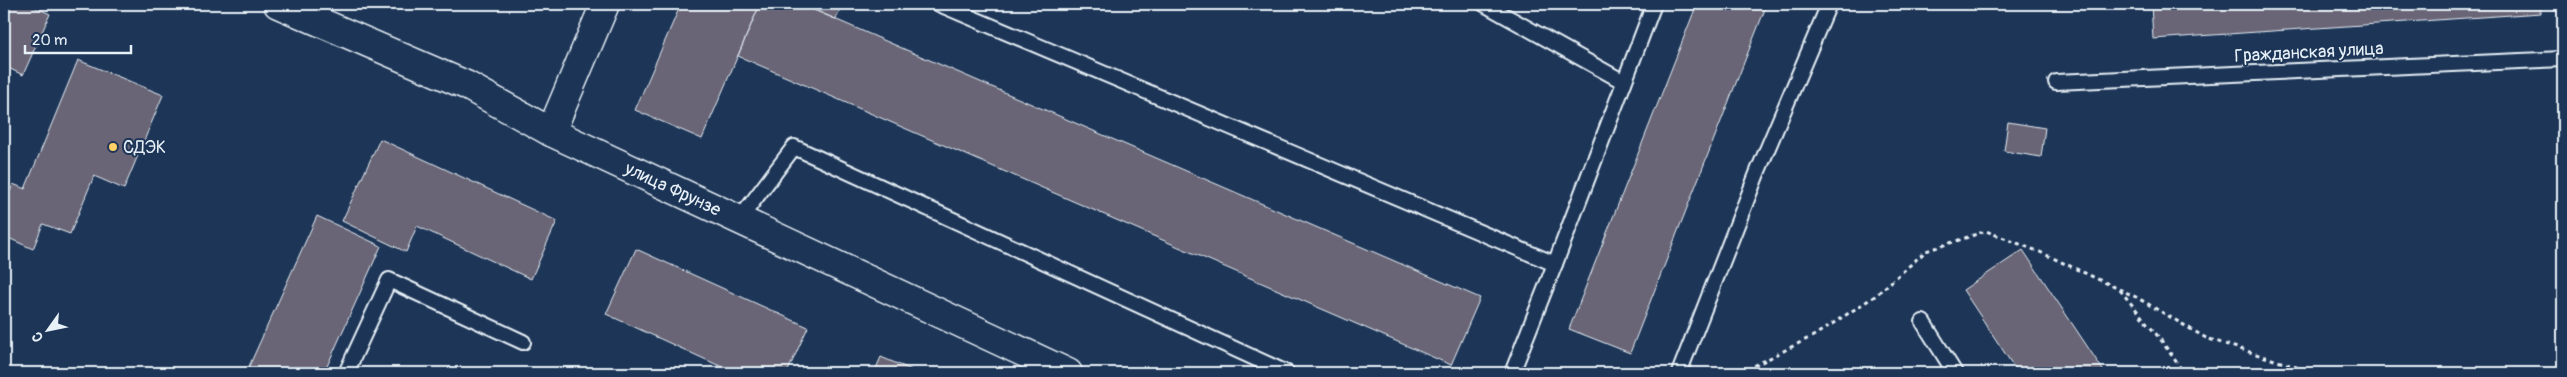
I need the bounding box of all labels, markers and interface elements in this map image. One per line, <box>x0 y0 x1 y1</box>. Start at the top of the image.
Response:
scale bar <box>25 22 131 54</box>
text: 20 m <box>32 31 67 50</box>
street label: Гражданская улица <box>2234 37 2384 68</box>
place label: СДЭК <box>123 136 166 159</box>
marker: СДЭК <box>107 141 119 153</box>
street label: улица Фрунзе <box>620 157 725 222</box>
north arrow <box>22 304 72 354</box>
text: С <box>28 328 47 345</box>

